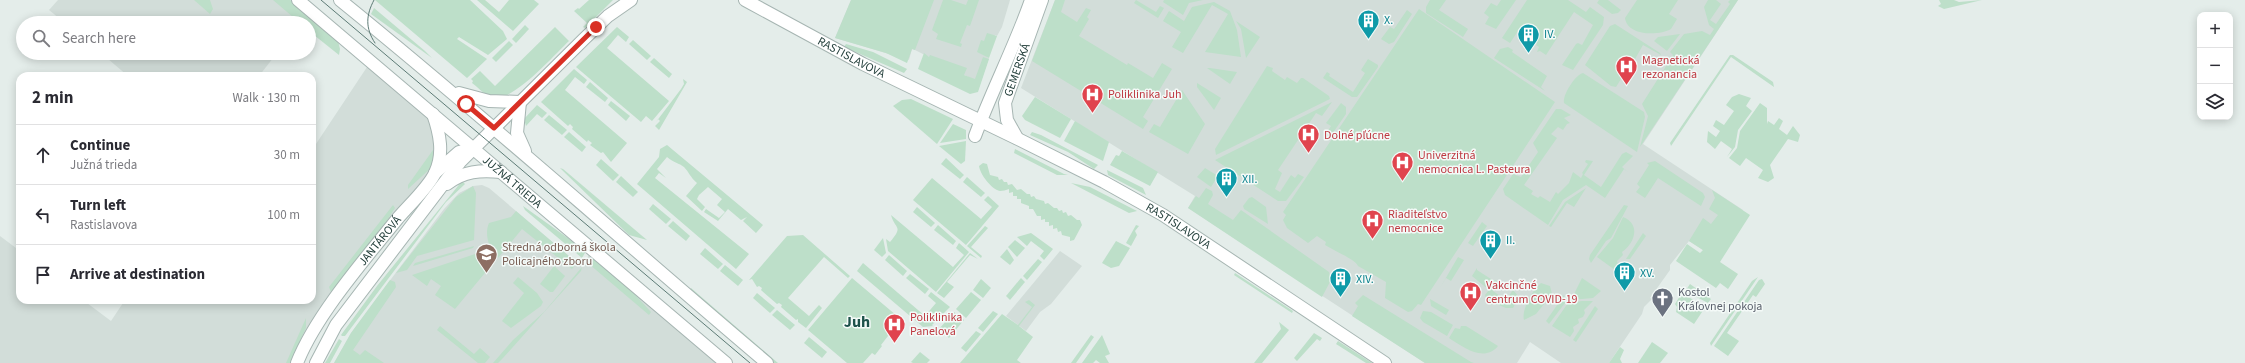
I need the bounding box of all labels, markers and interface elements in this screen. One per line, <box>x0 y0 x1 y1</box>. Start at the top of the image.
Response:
building icon: X. <box>1356 7 1382 40</box>
place label: X. <box>1384 12 1393 29</box>
map controls <box>2197 12 2233 120</box>
button: + <box>2197 12 2233 48</box>
search box <box>16 16 316 60</box>
route end <box>587 18 605 36</box>
building icon: IV. <box>1516 21 1542 54</box>
place label: IV. <box>1544 26 1556 43</box>
icon: search <box>30 27 52 49</box>
text: Search here <box>62 28 136 49</box>
street label: RASTISLAVOVA <box>815 33 889 82</box>
street label: GEMERSKÁ <box>1000 40 1034 99</box>
button: − <box>2197 48 2233 84</box>
place label: Magnetická rezonancia <box>1642 52 1700 83</box>
hospital icon: Magnetická rezonancia <box>1613 54 1639 87</box>
hospital icon: Poliklinika Juh <box>1080 81 1106 114</box>
button: layers <box>2197 84 2233 120</box>
text: 2 min <box>32 86 73 110</box>
place label: Poliklinika Juh <box>1108 86 1182 103</box>
text: Walk · 130 m <box>232 89 300 107</box>
route start <box>457 95 475 113</box>
hospital icon: Dolné pľúcne <box>1296 122 1322 155</box>
place label: Dolné pľúcne <box>1324 127 1390 144</box>
text: Continue <box>70 135 130 156</box>
icon: ahead <box>32 144 54 166</box>
text: 30 m <box>274 146 300 164</box>
place label: Univerzitná nemocnica L. Pasteura <box>1418 147 1530 178</box>
hospital icon: Univerzitná nemocnica L. Pasteura <box>1389 149 1415 182</box>
street label: JUŽNÁ TRIEDA <box>479 152 546 212</box>
text: Južná trieda <box>70 156 137 174</box>
building icon: XII. <box>1213 166 1239 199</box>
place label: XII. <box>1242 171 1257 188</box>
text: Turn left <box>70 195 126 216</box>
street label: RASTISLAVOVA <box>1143 199 1215 253</box>
icon: left <box>32 204 54 226</box>
text: 100 m <box>267 206 300 224</box>
place label: Riaditeľstvo nemocnice <box>1388 206 1447 237</box>
hospital icon: Riaditeľstvo nemocnice <box>1359 208 1385 241</box>
street label: JANTÁROVÁ <box>354 212 405 269</box>
text: Rastislavova <box>70 216 137 234</box>
building icon: II. <box>1477 227 1503 260</box>
place label: II. <box>1506 232 1515 249</box>
place label: Stredná odborná škola Policajného zboru <box>502 239 616 270</box>
school or university icon: Stredná odborná škola Policajného zboru <box>473 241 499 274</box>
building icon: XV. <box>1612 260 1638 293</box>
icon: arrive <box>32 264 54 286</box>
text: Arrive at destination <box>70 264 205 285</box>
place label: XV. <box>1640 265 1655 282</box>
building icon: XIV. <box>1328 266 1354 299</box>
place label: XIV. <box>1356 271 1374 288</box>
place label: Vakcinčné centrum COVID-19 <box>1486 277 1578 308</box>
hospital icon: Vakcinčné centrum COVID-19 <box>1458 279 1484 312</box>
place label: Kostol Kráľovnej pokoja <box>1678 284 1762 315</box>
church icon: Kostol Kráľovnej pokoja <box>1649 286 1675 319</box>
place label: Poliklinika Panelová <box>910 309 962 340</box>
district label: Juh <box>844 311 870 333</box>
hospital icon: Poliklinika Panelová <box>881 311 907 344</box>

